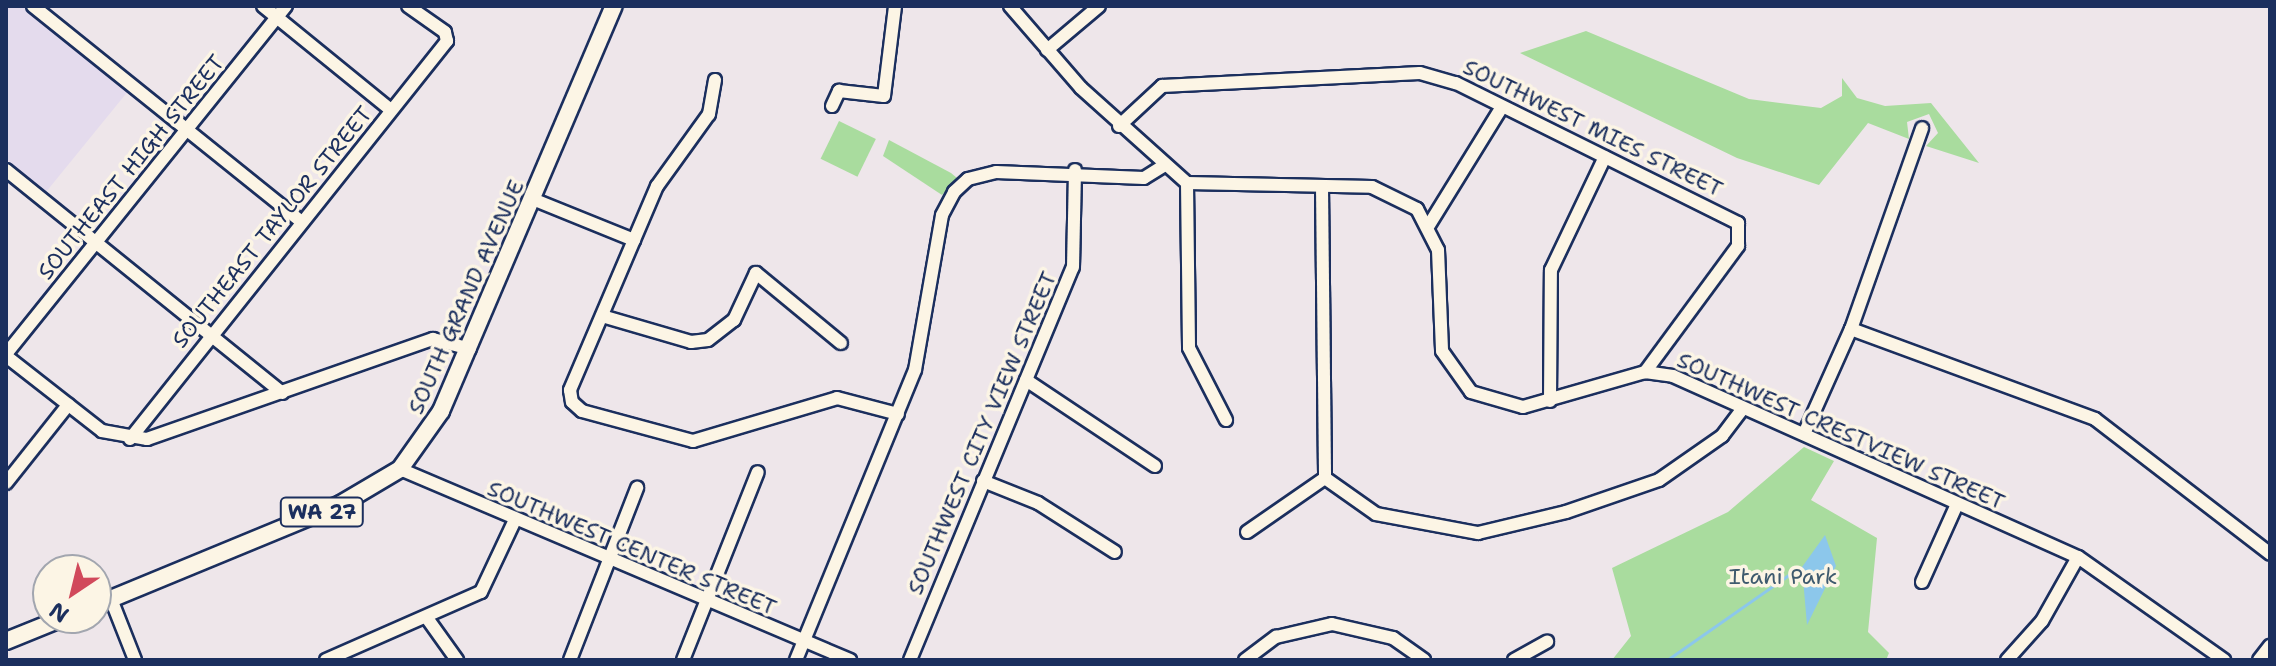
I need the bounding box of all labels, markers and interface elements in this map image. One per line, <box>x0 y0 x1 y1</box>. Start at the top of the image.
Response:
street label: SOUTHEAST HIGH STREET <box>32 49 230 285</box>
street label: SOUTHWEST MIES STREET <box>1459 54 1727 202</box>
street label: SOUTHEAST TAYLOR STREET <box>167 101 377 353</box>
street label: SOUTH GRAND AVENUE <box>402 176 530 418</box>
street label: SOUTHWEST CITY VIEW STREET <box>902 268 1062 598</box>
street label: SOUTHWEST CRESTVIEW STREET <box>1673 347 2009 515</box>
street label: SOUTHWEST CENTER STREET <box>484 475 780 621</box>
road number: WA 27 <box>278 496 366 528</box>
north arrow <box>32 554 112 634</box>
park label: Itani Park <box>1729 564 1837 590</box>
text: N <box>44 596 75 629</box>

